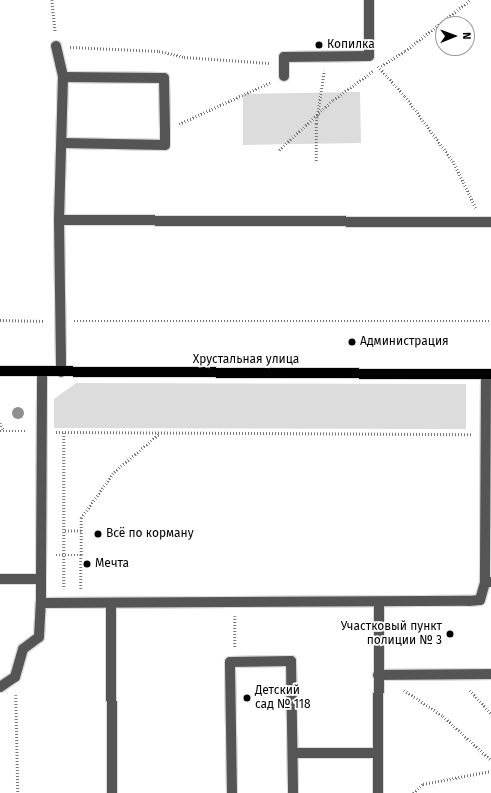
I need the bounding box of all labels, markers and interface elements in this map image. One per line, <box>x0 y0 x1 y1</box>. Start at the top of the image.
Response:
north arrow <box>435 16 475 56</box>
text: N <box>460 32 473 40</box>
place label: Копилка <box>327 38 375 52</box>
marker: Копилка <box>314 40 324 50</box>
place label: Администрация <box>360 335 449 349</box>
marker: Администрация <box>347 337 357 347</box>
street label: Хрустальная улица <box>193 353 299 367</box>
place label: Всё по корману <box>106 527 194 541</box>
marker: Всё по корману <box>93 529 103 539</box>
place label: Мечта <box>95 557 129 571</box>
marker: Мечта <box>82 559 92 569</box>
place label: Участковый пункт полиции № 3 <box>341 620 442 648</box>
marker: Участковый пункт полиции № 3 <box>445 629 455 639</box>
place label: Детский сад № 118 <box>255 684 310 712</box>
marker: Детский сад № 118 <box>242 693 252 703</box>

